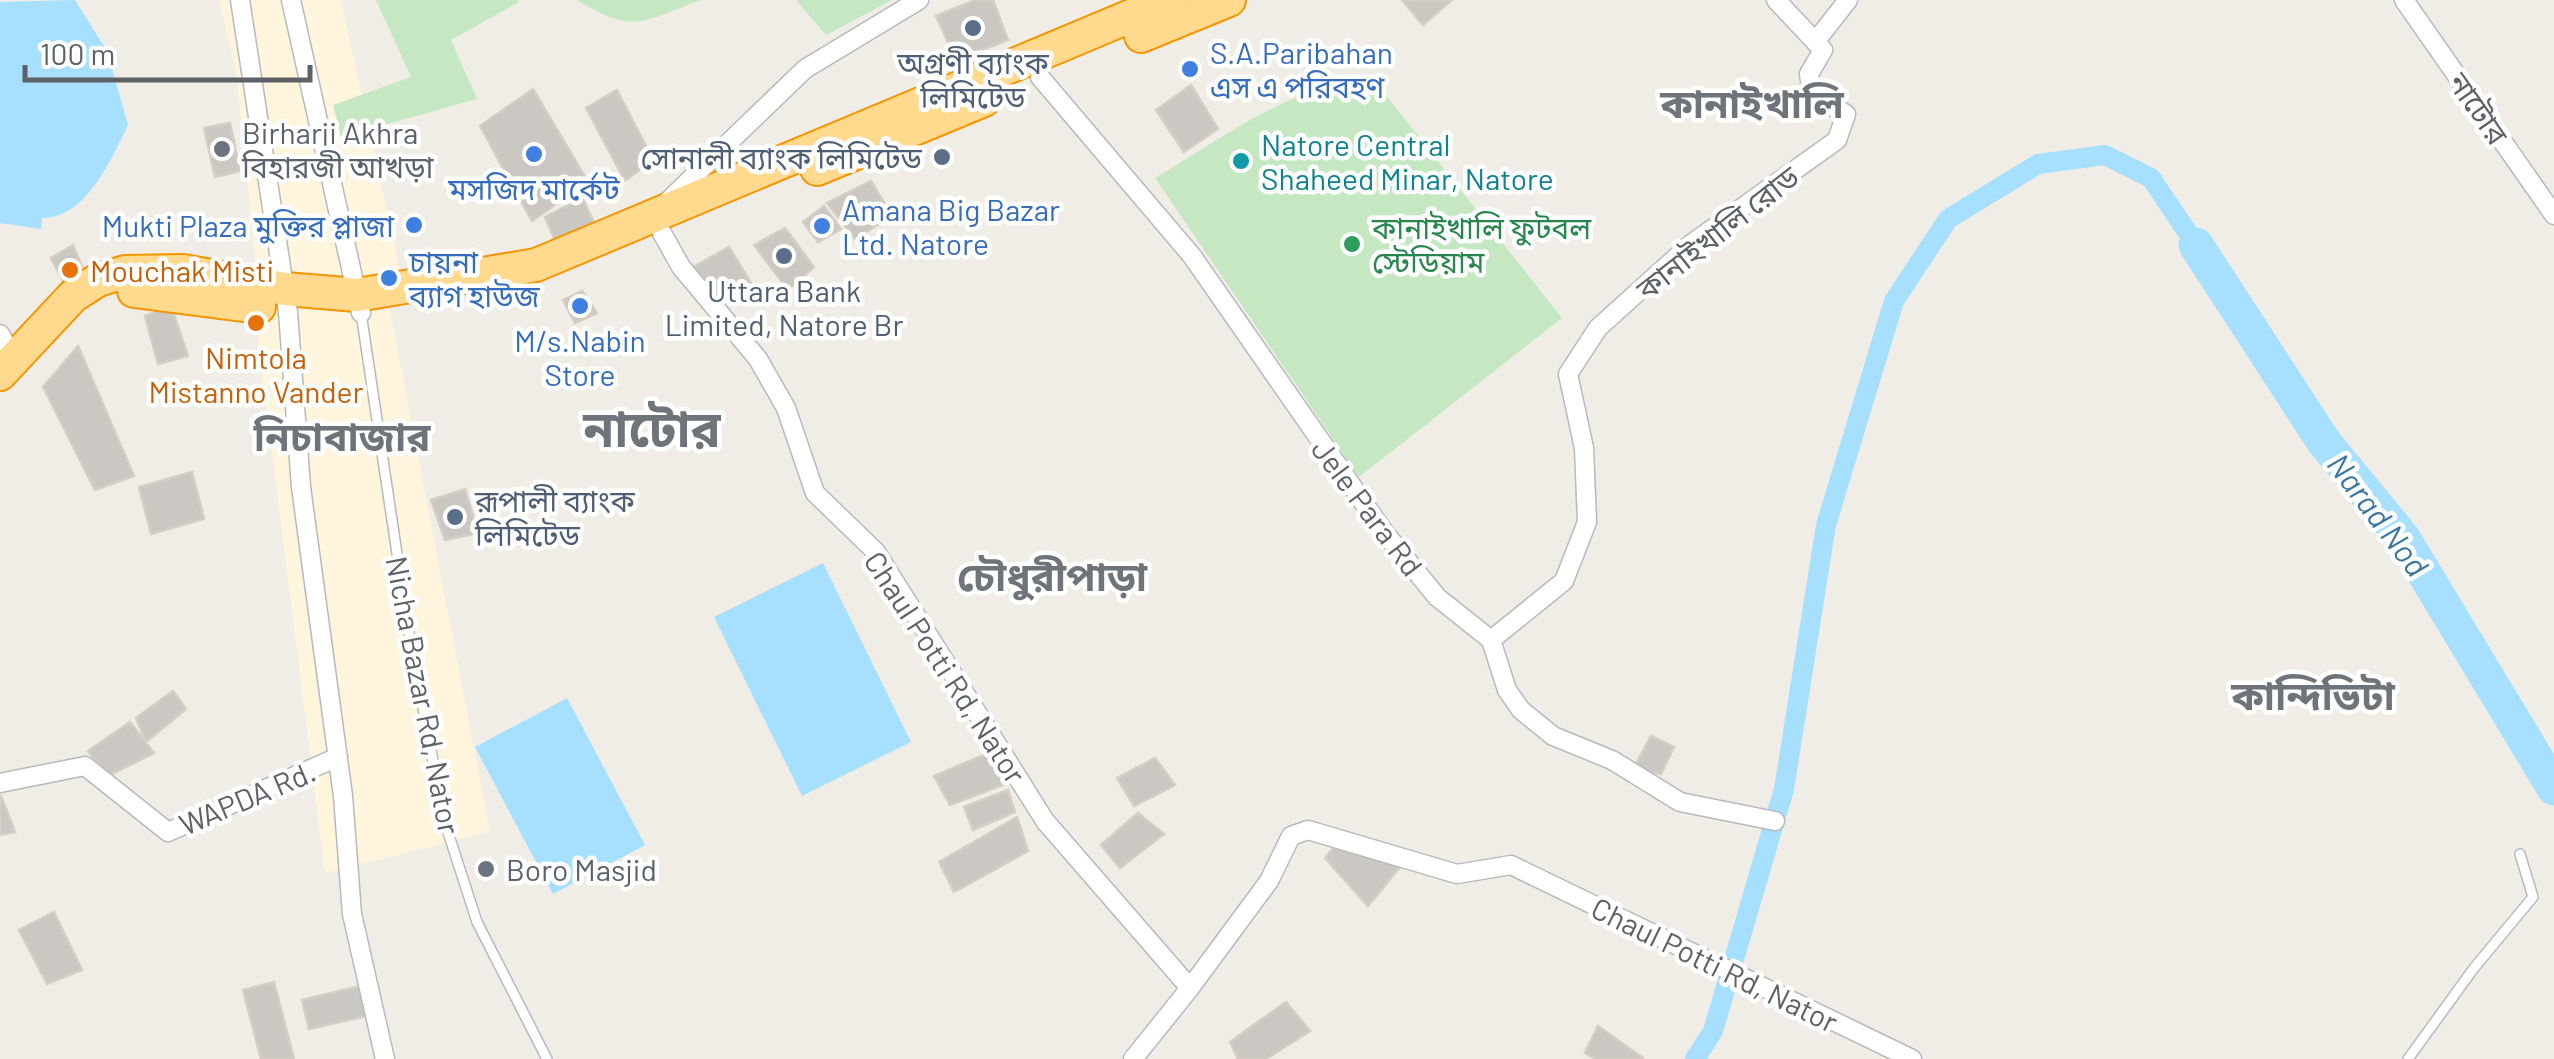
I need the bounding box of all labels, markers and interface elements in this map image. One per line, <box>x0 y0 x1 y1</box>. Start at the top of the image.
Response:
marker: অগ্রণী ব্যাংক লিমিটেড <box>962 17 984 39</box>
scale bar <box>25 20 310 82</box>
place label: S.A.Paribahan এস এ পরিবহণ <box>1210 34 1393 104</box>
text: 100 m <box>40 35 115 71</box>
place label: অগ্রণী ব্যাংক লিমিটেড <box>896 44 1050 114</box>
marker: S.A.Paribahan এস এ পরিবহণ <box>1179 58 1201 80</box>
street label: নাটোর <box>2441 64 2517 152</box>
district label: কানাইখালি <box>1659 78 1844 126</box>
place label: Birharji Akhra বিহারজী আখড়া <box>241 114 435 184</box>
place label: Natore Central Shaheed Minar, Natore <box>1261 126 1554 196</box>
marker: Birharji Akhra বিহারজী আখড়া <box>211 138 233 160</box>
place label: সোনালী ব্যাংক লিমিটেড <box>640 139 923 175</box>
marker: মসজিদ মার্কেট <box>523 143 545 165</box>
marker: সোনালী ব্যাংক লিমিটেড <box>931 146 953 168</box>
marker: Natore Central Shaheed Minar, Natore <box>1230 150 1252 172</box>
street label: কানাইখালি রোড <box>1628 157 1806 307</box>
place label: মসজিদ মার্কেট <box>447 170 620 206</box>
place label: Amana Big Bazar Ltd. Natore <box>842 191 1060 261</box>
place label: Mukti Plaza মুক্তির প্লাজা <box>102 207 395 244</box>
place label: কানাইখালি ফুটবল স্টেডিয়াম <box>1371 209 1592 279</box>
marker: Mukti Plaza মুক্তির প্লাজা <box>403 214 425 236</box>
marker: Amana Big Bazar Ltd. Natore <box>811 215 833 237</box>
marker: কানাইখালি ফুটবল স্টেডিয়াম <box>1341 233 1363 255</box>
place label: চায়না ব্যাগ হাউজ <box>408 243 541 313</box>
marker: Uttara Bank Limited, Natore Br <box>773 245 795 267</box>
place label: Mouchak Misti <box>90 252 274 288</box>
marker: Mouchak Misti <box>59 259 81 281</box>
marker: চায়না ব্যাগ হাউজ <box>378 267 400 289</box>
place label: Uttara Bank Limited, Natore Br <box>665 272 903 342</box>
marker: M/s.Nabin Store <box>569 295 591 317</box>
marker: Nimtola Mistanno Vander <box>245 312 267 334</box>
place label: M/s.Nabin Store <box>514 322 646 392</box>
place label: Nimtola Mistanno Vander <box>148 339 364 409</box>
district label: নাটোর <box>582 397 722 457</box>
district label: নিচাবাজার <box>253 411 431 459</box>
street label: Jele Para Rd <box>1305 431 1431 583</box>
water label: Narad Nod <box>2321 445 2437 583</box>
place label: রূপালী ব্যাংক লিমিটেড <box>474 482 635 552</box>
marker: রূপালী ব্যাংক লিমিটেড <box>444 506 466 528</box>
street label: Chaul Potti Rd, Nator <box>858 544 1034 790</box>
district label: চৌধুরীপাড়া <box>957 551 1148 601</box>
street label: Nicha Bazar Rd, Nator <box>379 553 469 837</box>
district label: কান্দিভিটা <box>2230 670 2395 718</box>
street label: WAPDA Rd. <box>173 752 321 842</box>
place label: Boro Masjid <box>506 851 657 887</box>
marker: Boro Masjid <box>475 858 497 880</box>
street label: Chaul Potti Rd, Nator <box>1586 889 1844 1039</box>

